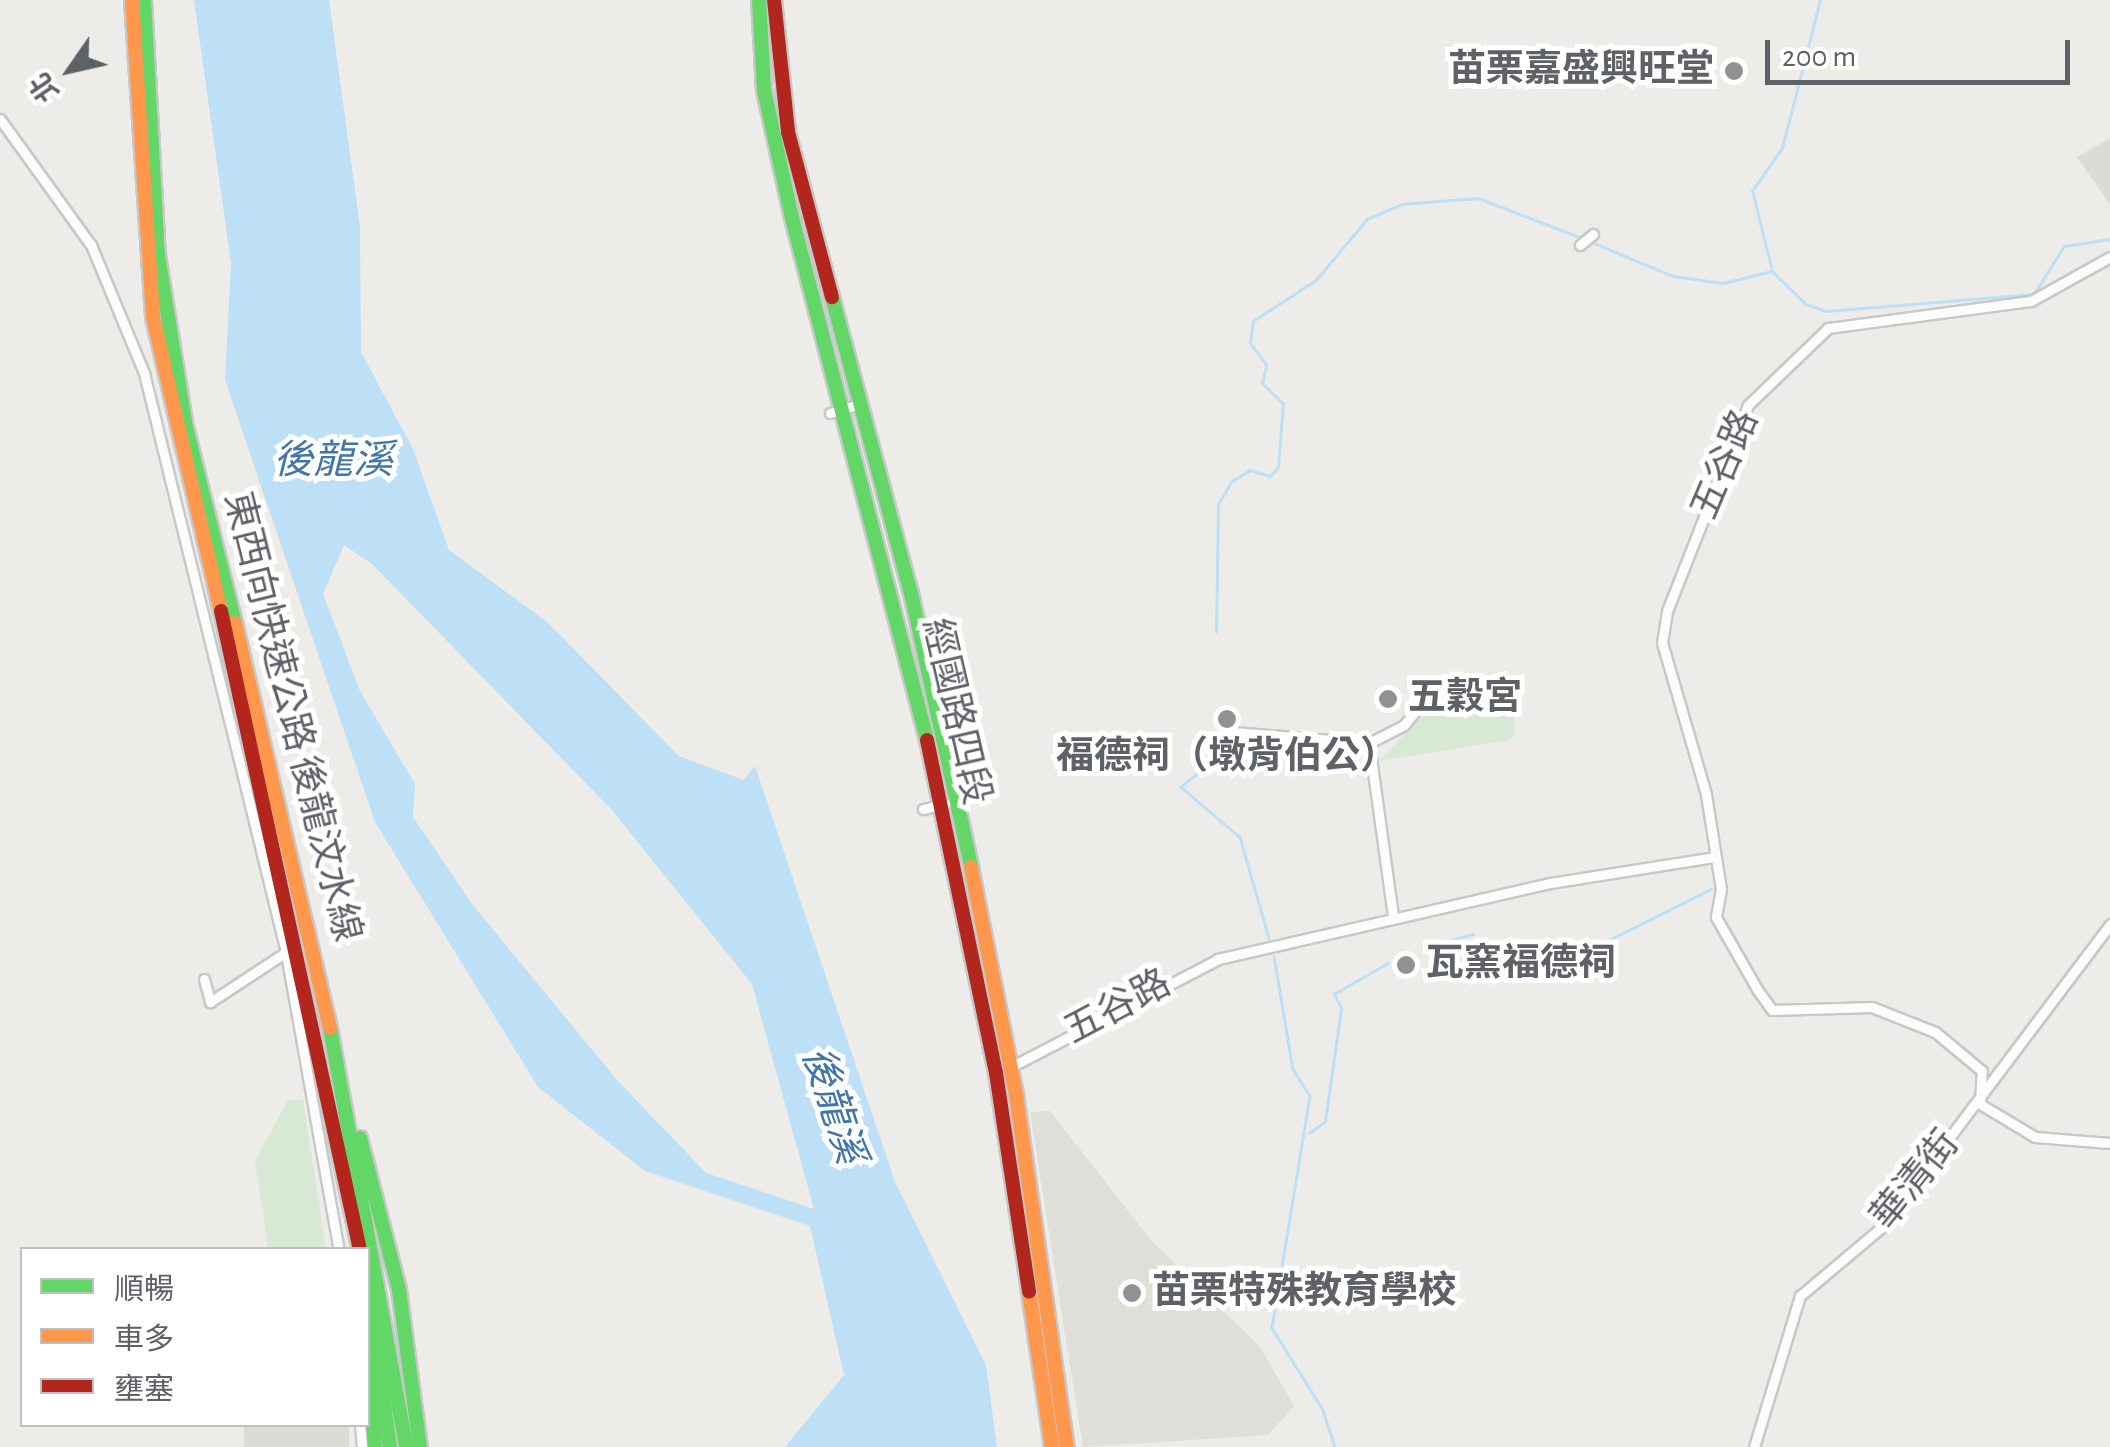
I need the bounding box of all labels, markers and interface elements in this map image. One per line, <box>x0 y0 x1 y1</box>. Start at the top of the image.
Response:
north arrow <box>20 20 120 120</box>
scale bar <box>1770 20 2075 82</box>
text: 200 m <box>1782 42 1856 72</box>
place label: 苗栗嘉盛興旺堂 <box>1448 48 1714 94</box>
marker: 苗栗嘉盛興旺堂 <box>1723 60 1745 82</box>
text: 北 <box>26 67 65 106</box>
street label: 五谷路 <box>1683 404 1769 526</box>
water label: 後龍溪 <box>273 437 393 485</box>
street label: 東西向快速公路 後龍汶水線 <box>213 487 369 947</box>
street label: 經國路四段 <box>911 614 999 810</box>
place label: 五穀宮 <box>1408 676 1522 722</box>
marker: 五穀宮 <box>1377 688 1399 710</box>
marker: 福德祠（墩背伯公） <box>1216 708 1238 730</box>
place label: 福德祠（墩背伯公） <box>1056 735 1398 781</box>
place label: 瓦窯福德祠 <box>1426 942 1616 988</box>
marker: 瓦窯福德祠 <box>1395 954 1417 976</box>
street label: 五谷路 <box>1057 961 1179 1055</box>
water label: 後龍溪 <box>792 1041 874 1169</box>
street label: 華清街 <box>1862 1122 1970 1240</box>
legend <box>20 1247 370 1427</box>
place label: 苗栗特殊教育學校 <box>1152 1270 1456 1316</box>
text: 順暢 <box>114 1275 174 1305</box>
marker: 苗栗特殊教育學校 <box>1121 1282 1143 1304</box>
text: 車多 <box>114 1325 174 1355</box>
text: 壅塞 <box>114 1375 174 1405</box>

